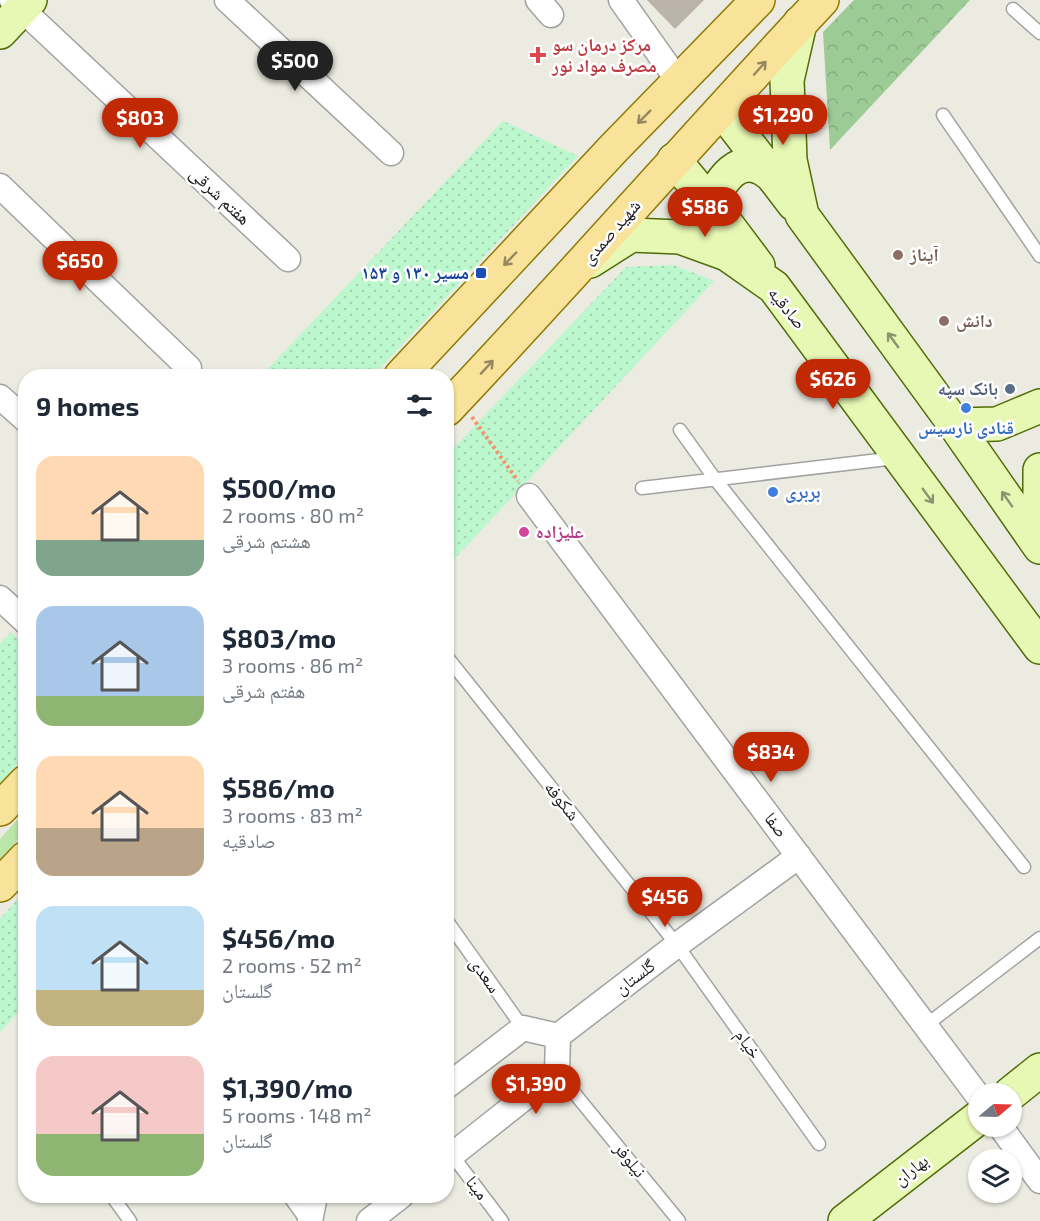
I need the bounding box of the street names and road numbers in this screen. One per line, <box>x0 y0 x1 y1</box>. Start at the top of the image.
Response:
street label: هفتم شرقی <box>184 162 256 230</box>
street label: شهید صمدی <box>576 194 645 269</box>
street label: صادقیه <box>764 282 812 333</box>
street label: شکوفه <box>540 776 585 824</box>
street label: صفا <box>760 808 793 841</box>
street label: سعدی <box>465 952 506 997</box>
street label: گلستان <box>610 953 660 999</box>
street label: خیام <box>729 1024 767 1064</box>
street label: نیلوفر <box>609 1136 652 1182</box>
street label: بهاران <box>889 1149 933 1190</box>
street label: مینا <box>461 1171 494 1204</box>

